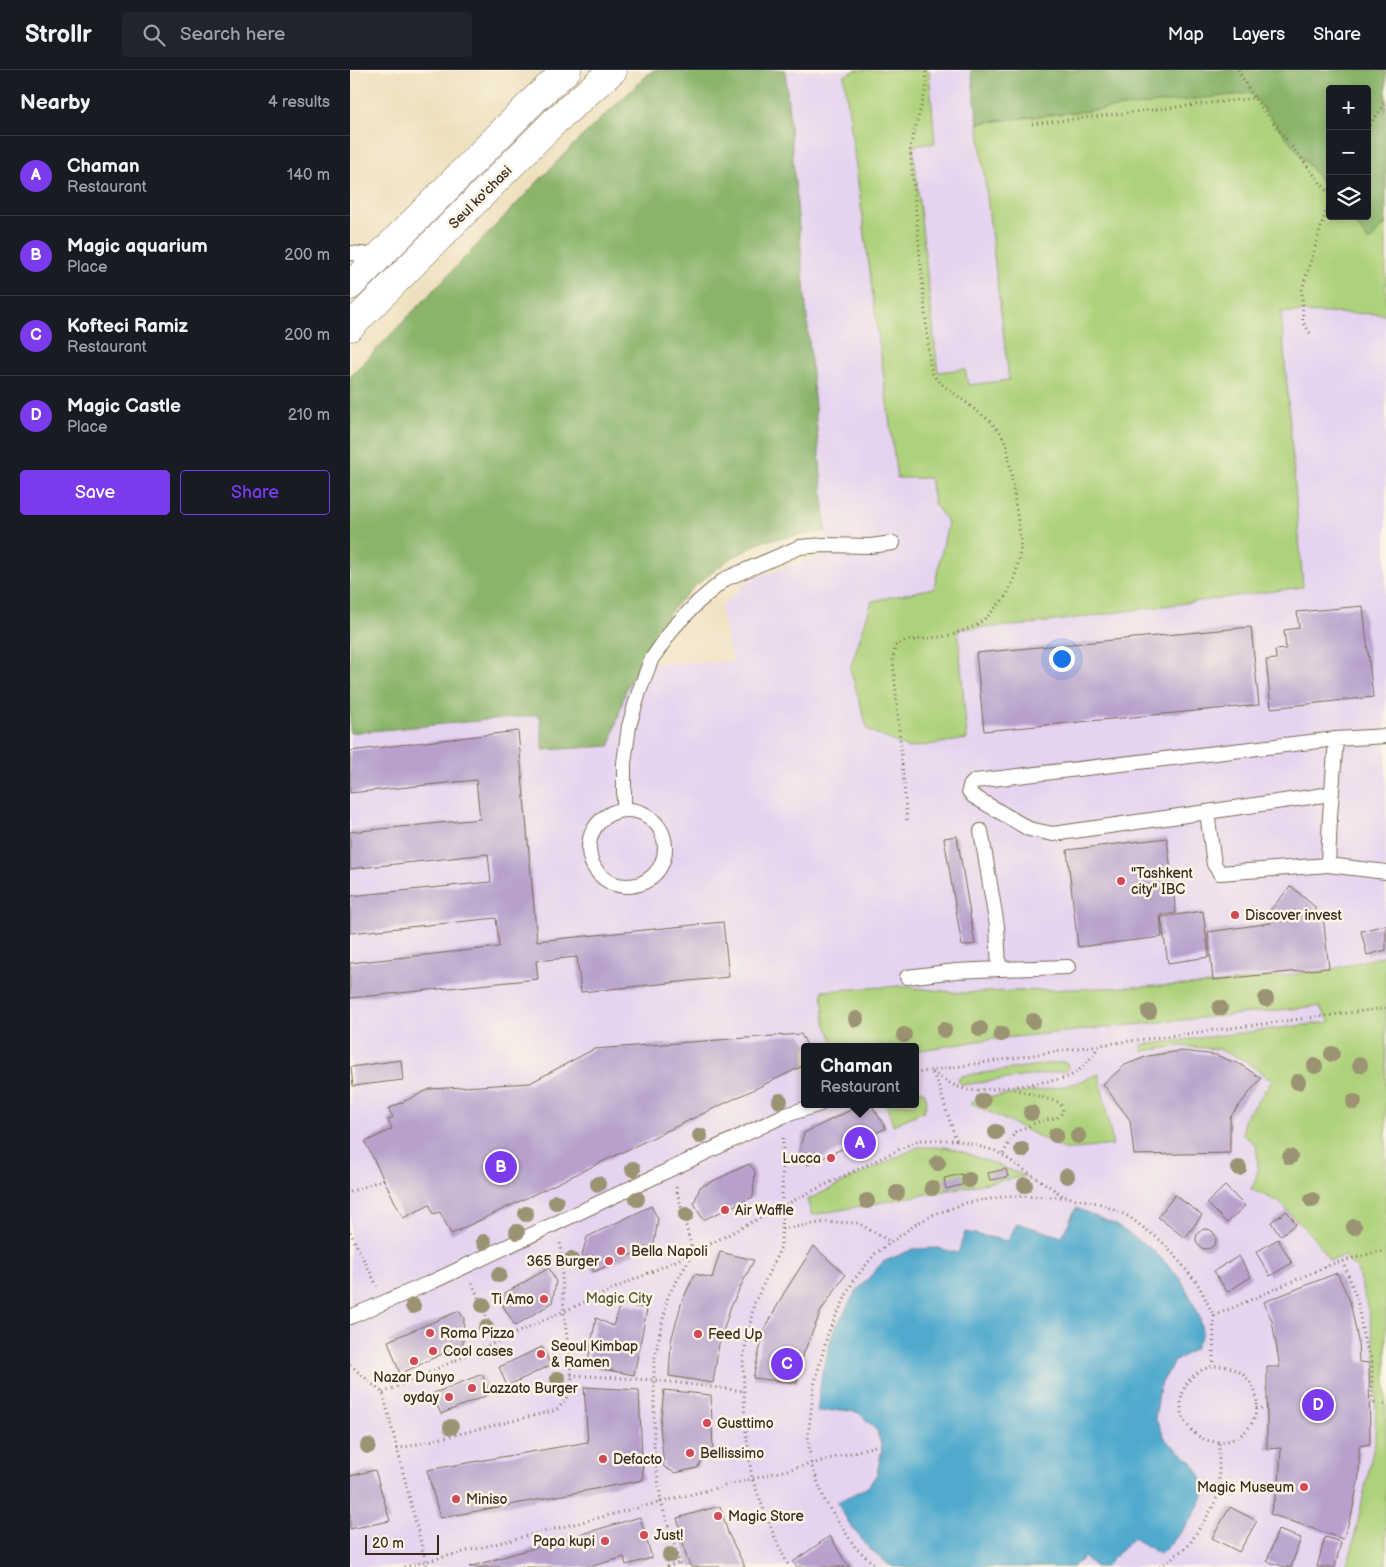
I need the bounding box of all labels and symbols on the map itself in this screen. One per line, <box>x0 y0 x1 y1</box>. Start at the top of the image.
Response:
street label: Seul ko'chasi <box>445 162 515 232</box>
your location <box>1049 646 1075 672</box>
place label: "Tashkent city" IBC <box>1131 865 1194 898</box>
marker: "Tashkent city" IBC <box>1115 875 1127 887</box>
place label: Discover invest <box>1245 907 1342 924</box>
marker: Discover invest <box>1229 909 1241 921</box>
pin: A <box>844 1124 876 1162</box>
pin: B <box>485 1148 517 1186</box>
place label: Lucca <box>782 1150 821 1167</box>
marker: Lucca <box>825 1152 837 1164</box>
place label: Air Waffle <box>735 1202 794 1219</box>
marker: Air Waffle <box>719 1204 731 1216</box>
place label: Bella Napoli <box>631 1243 708 1260</box>
marker: Bella Napoli <box>615 1245 627 1257</box>
place label: 365 Burger <box>526 1253 600 1270</box>
marker: 365 Burger <box>603 1255 615 1267</box>
park label: Magic City <box>586 1290 653 1307</box>
place label: Ti Amo <box>491 1291 534 1308</box>
marker: Ti Amo <box>538 1293 550 1305</box>
place label: Roma Pizza <box>440 1325 514 1342</box>
place label: Feed Up <box>708 1326 763 1343</box>
marker: Roma Pizza <box>424 1327 436 1339</box>
marker: Feed Up <box>692 1328 704 1340</box>
place label: Seoul Kimbap & Ramen <box>551 1338 638 1371</box>
place label: Cool cases <box>443 1343 513 1360</box>
marker: Cool cases <box>427 1345 439 1357</box>
pin: C <box>771 1345 803 1383</box>
marker: Seoul Kimbap & Ramen <box>535 1348 547 1360</box>
marker: Nazar Dunyo <box>408 1355 420 1367</box>
place label: Nazar Dunyo <box>373 1369 455 1386</box>
place label: Lazzato Burger <box>482 1380 579 1397</box>
marker: Lazzato Burger <box>466 1382 478 1394</box>
pin: D <box>1302 1386 1334 1424</box>
place label: oyday <box>403 1389 440 1406</box>
marker: oyday <box>443 1391 455 1403</box>
place label: Gusttimo <box>717 1415 774 1432</box>
marker: Gusttimo <box>701 1417 713 1429</box>
place label: Bellissimo <box>700 1445 764 1462</box>
marker: Bellissimo <box>684 1447 696 1459</box>
place label: Defacto <box>613 1451 662 1468</box>
marker: Defacto <box>597 1453 609 1465</box>
place label: Magic Museum <box>1197 1479 1294 1496</box>
marker: Magic Museum <box>1298 1481 1310 1493</box>
place label: Miniso <box>466 1491 507 1508</box>
marker: Miniso <box>450 1493 462 1505</box>
place label: Magic Store <box>728 1508 804 1525</box>
marker: Magic Store <box>712 1510 724 1522</box>
place label: Just! <box>654 1527 683 1544</box>
marker: Just! <box>638 1529 650 1541</box>
scale bar <box>365 1532 439 1555</box>
place label: Papa kupi <box>533 1533 595 1550</box>
marker: Papa kupi <box>599 1535 611 1547</box>

